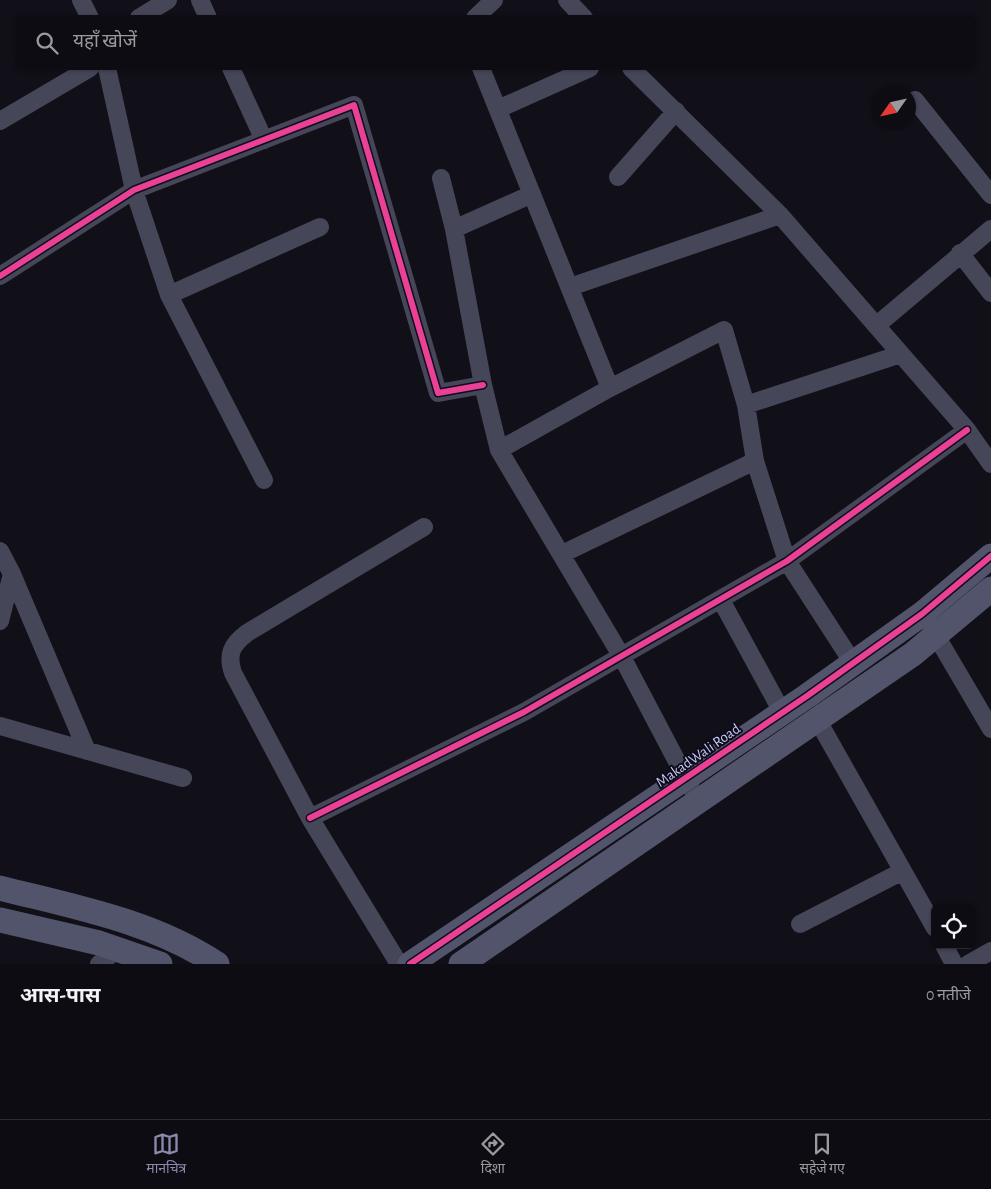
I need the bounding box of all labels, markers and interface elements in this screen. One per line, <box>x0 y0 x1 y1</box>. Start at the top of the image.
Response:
search box <box>15 15 976 70</box>
icon: search <box>33 29 61 57</box>
text: यहाँ खोजें <box>73 32 137 51</box>
north arrow <box>871 85 916 130</box>
street label: MakadWali Road <box>653 721 743 790</box>
map controls <box>931 904 976 949</box>
button: locate <box>931 904 976 949</box>
text: आस-पास <box>20 985 101 1006</box>
text: 0 नतीजे <box>926 987 971 1003</box>
tab: मानचित्र <box>146 1130 186 1179</box>
tab: दिशा <box>479 1130 507 1179</box>
tab: सहेजे गए <box>799 1130 845 1179</box>

